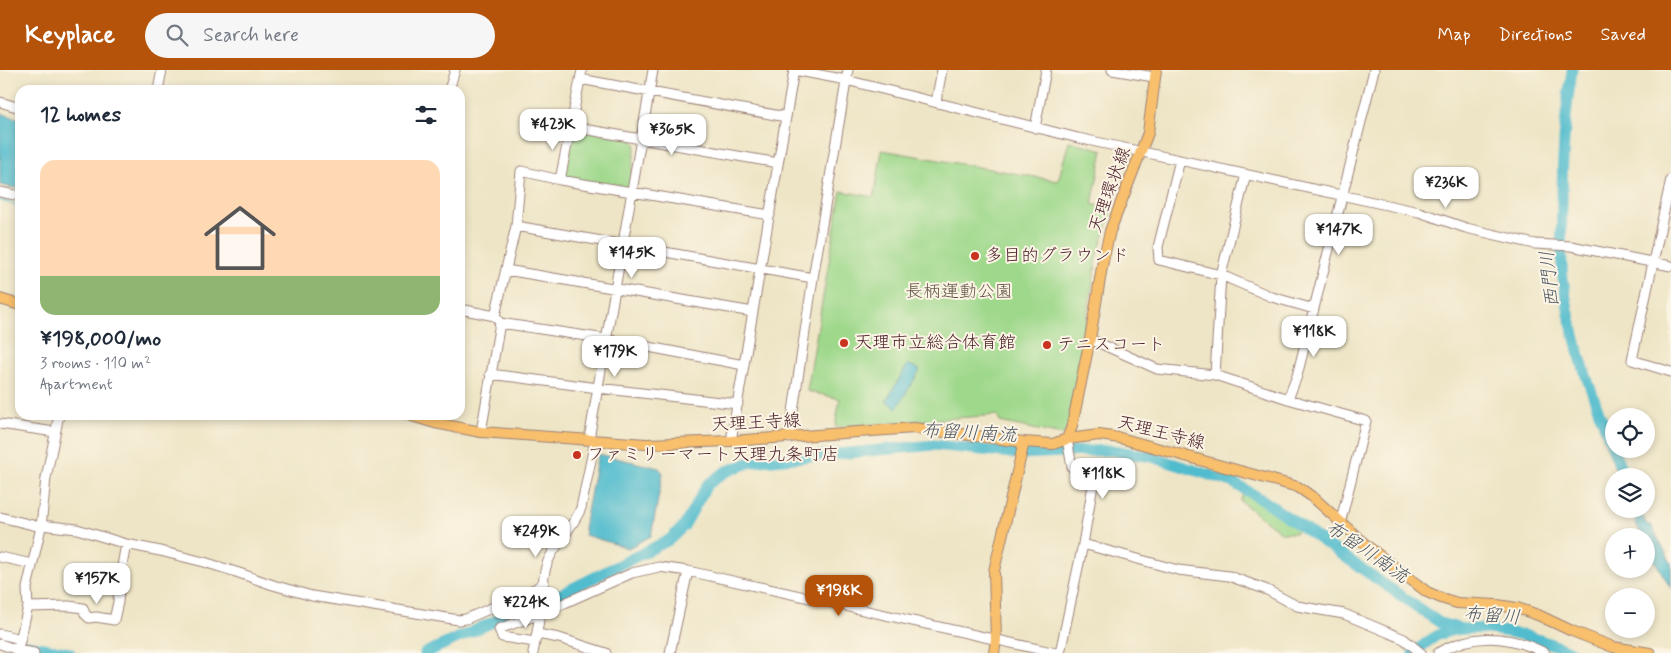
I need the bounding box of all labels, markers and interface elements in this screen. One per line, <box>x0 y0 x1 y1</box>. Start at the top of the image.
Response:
search box <box>145 13 495 58</box>
text: Keyplace <box>25 20 115 51</box>
icon: search <box>163 21 191 49</box>
text: Search here <box>203 23 299 48</box>
text: Map <box>1438 23 1471 47</box>
text: Directions <box>1499 23 1573 47</box>
text: Saved <box>1601 23 1646 47</box>
text: 12 homes <box>40 101 121 129</box>
icon: filters <box>412 101 440 129</box>
pin: ¥423K <box>518 108 588 151</box>
text: ¥423K <box>531 114 575 135</box>
pin: ¥365K <box>637 114 707 156</box>
text: ¥365K <box>649 119 695 140</box>
street label: 天理環状線 <box>1083 144 1137 236</box>
pin: ¥236K <box>1411 166 1481 209</box>
text: ¥236K <box>1425 172 1467 193</box>
icon: home <box>195 193 285 283</box>
pin: ¥147K <box>1304 214 1374 256</box>
text: ¥147K <box>1316 219 1362 240</box>
pin: ¥145K <box>597 236 667 279</box>
text: ¥145K <box>609 242 655 263</box>
place label: 多目的グラウンド <box>985 244 1129 268</box>
water label: 西門川 <box>1535 249 1565 309</box>
marker: 多目的グラウンド <box>969 250 981 262</box>
park label: 長柄運動公園 <box>905 280 1013 304</box>
pin: ¥118K <box>1279 316 1349 358</box>
text: ¥118K <box>1292 321 1336 342</box>
text: ¥198,000/mo <box>40 325 161 353</box>
place label: 天理市立総合体育館 <box>854 331 1016 355</box>
place label: テニスコート <box>1057 333 1165 357</box>
pin: ¥179K <box>580 336 650 378</box>
marker: 天理市立総合体育館 <box>838 337 850 349</box>
marker: テニスコート <box>1041 339 1053 351</box>
text: ¥179K <box>593 341 637 362</box>
text: 3 rooms · 110 m² <box>40 353 151 374</box>
text: Apartment <box>40 374 113 395</box>
map controls <box>1605 408 1655 638</box>
button: locate <box>1605 408 1655 458</box>
street label: 天理王寺線 <box>710 409 802 437</box>
street label: 天理王寺線 <box>1114 410 1208 456</box>
water label: 布留川南流 <box>921 418 1018 448</box>
place label: ファミリーマート天理九条町店 <box>587 443 839 467</box>
marker: ファミリーマート天理九条町店 <box>571 449 583 461</box>
pin: ¥118K <box>1068 458 1138 500</box>
text: ¥118K <box>1081 463 1125 484</box>
button: layers <box>1605 468 1655 518</box>
water label: 布留川南流 <box>1321 515 1414 589</box>
pin: ¥249K <box>501 516 571 558</box>
text: ¥249K <box>513 521 559 542</box>
button: + <box>1605 528 1655 578</box>
pin: ¥157K <box>62 562 132 605</box>
text: ¥157K <box>74 568 120 589</box>
pin: ¥198K <box>804 574 874 617</box>
text: ¥198K <box>816 580 862 601</box>
pin: ¥224K <box>491 586 561 629</box>
button: − <box>1605 588 1655 638</box>
text: ¥224K <box>503 592 549 613</box>
water label: 布留川 <box>1463 602 1521 630</box>

